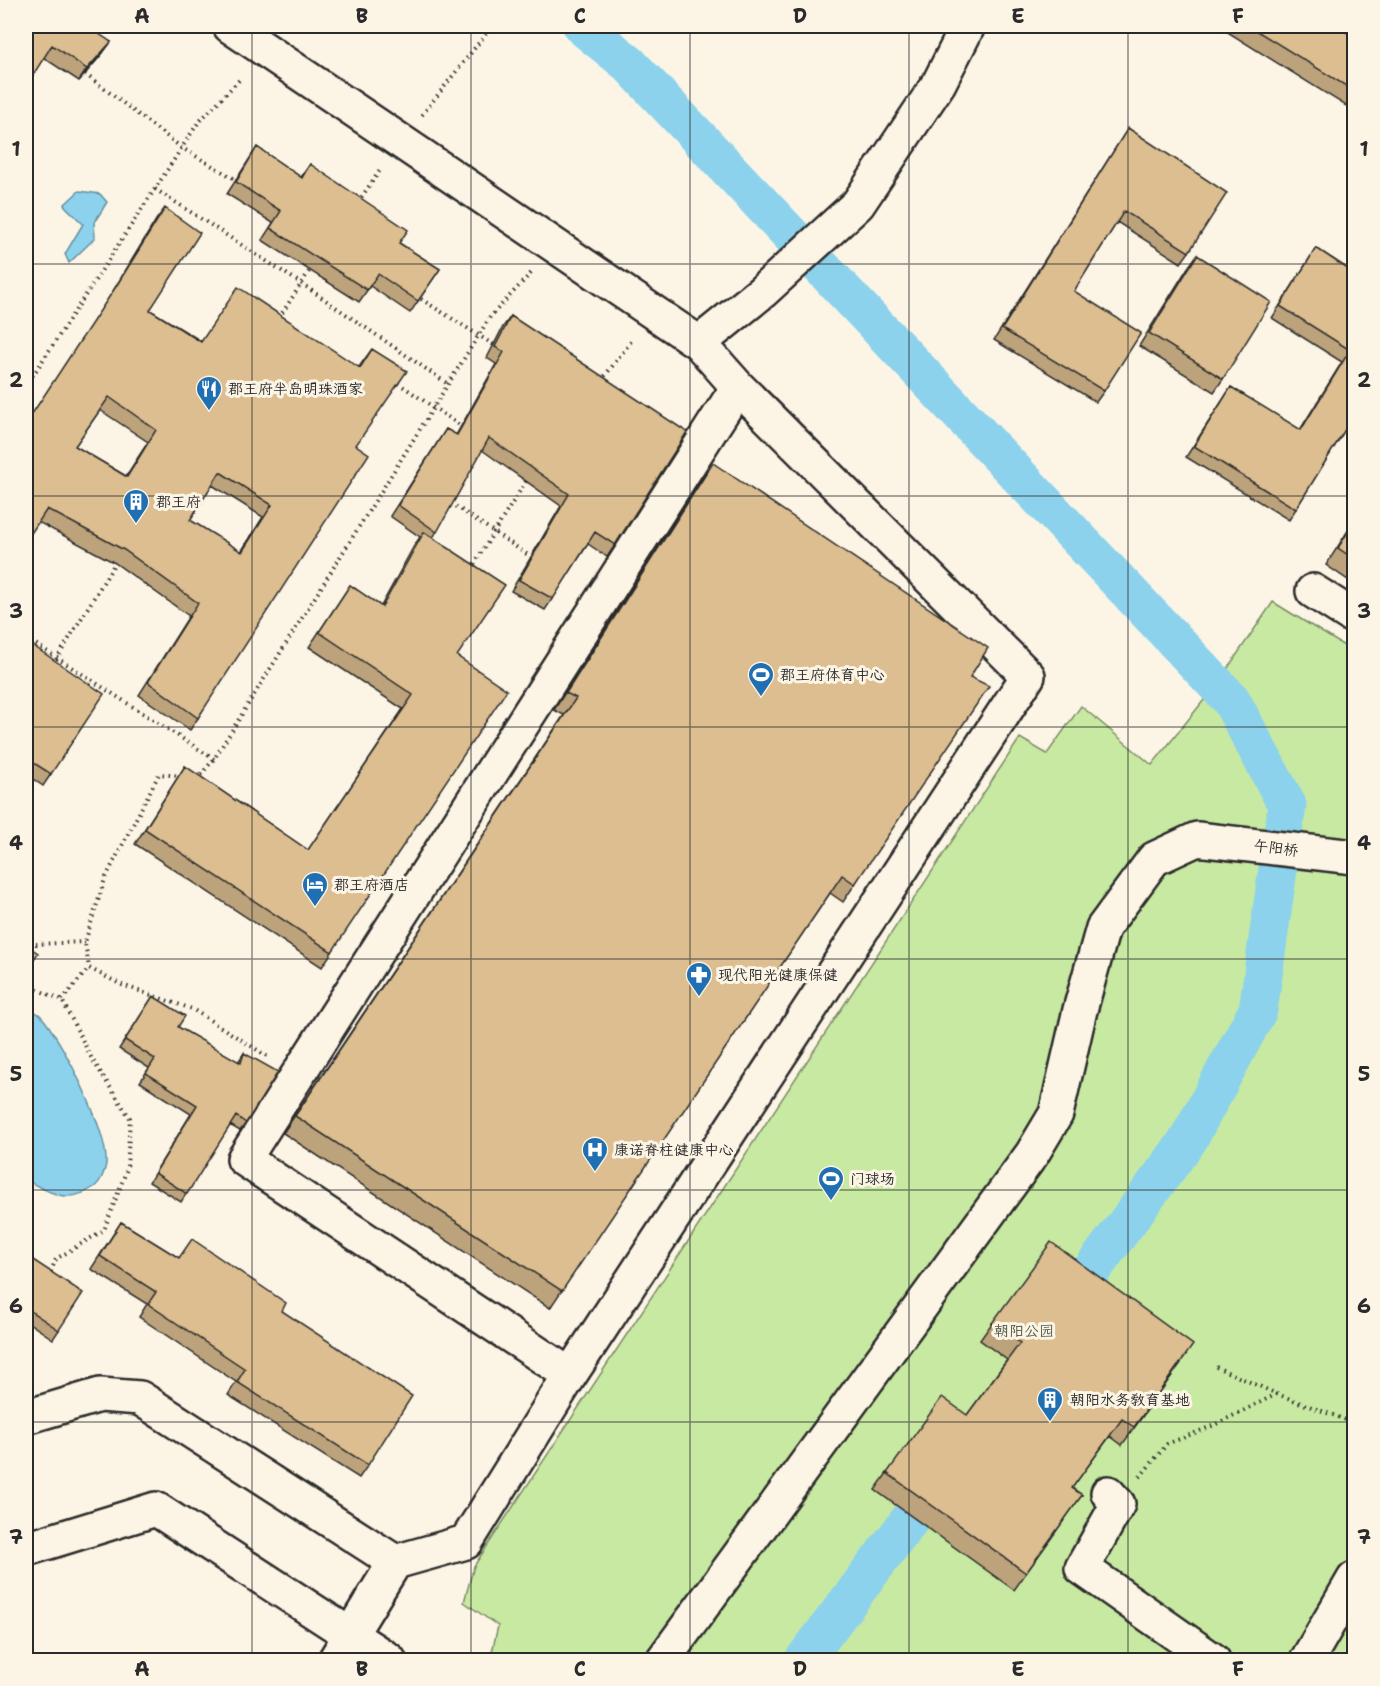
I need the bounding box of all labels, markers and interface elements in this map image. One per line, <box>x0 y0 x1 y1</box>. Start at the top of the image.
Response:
text: A <box>134 3 150 29</box>
text: B <box>356 3 368 29</box>
text: C <box>574 3 586 29</box>
text: D <box>793 3 807 29</box>
text: E <box>1011 3 1025 29</box>
text: F <box>1232 3 1244 29</box>
text: 1 <box>11 136 21 162</box>
text: 1 <box>1359 136 1369 162</box>
text: 2 <box>9 367 23 393</box>
text: 2 <box>1357 367 1371 393</box>
restaurant icon: 郡王府半岛明珠酒家 <box>194 374 224 412</box>
place label: 郡王府半岛明珠酒家 <box>228 379 363 399</box>
building icon: 郡王府 <box>121 487 151 525</box>
place label: 郡王府 <box>156 492 201 512</box>
text: 3 <box>9 598 23 624</box>
text: 3 <box>1357 598 1371 624</box>
sports icon: 郡王府体育中心 <box>746 660 776 698</box>
place label: 郡王府体育中心 <box>780 665 885 685</box>
text: 4 <box>9 830 23 856</box>
text: 4 <box>1357 830 1371 856</box>
street label: 午阳桥 <box>1252 835 1300 861</box>
hotel icon: 郡王府酒店 <box>300 870 330 908</box>
place label: 郡王府酒店 <box>334 875 409 895</box>
pharmacy icon: 现代阳光健康保健 <box>684 960 714 998</box>
place label: 现代阳光健康保健 <box>718 965 838 985</box>
text: 5 <box>10 1061 22 1087</box>
text: 5 <box>1358 1061 1370 1087</box>
hospital icon: 康诺脊柱健康中心 <box>580 1135 610 1173</box>
place label: 康诺脊柱健康中心 <box>614 1140 734 1160</box>
sports icon: 门球场 <box>816 1164 846 1202</box>
place label: 门球场 <box>850 1169 895 1189</box>
text: 6 <box>9 1293 23 1319</box>
text: 6 <box>1357 1293 1371 1319</box>
park label: 朝阳公园 <box>994 1321 1054 1341</box>
building icon: 朝阳水务教育基地 <box>1035 1385 1065 1423</box>
place label: 朝阳水务教育基地 <box>1070 1390 1190 1410</box>
text: 7 <box>9 1524 23 1550</box>
text: 7 <box>1357 1524 1371 1550</box>
text: A <box>134 1656 150 1682</box>
text: B <box>356 1656 368 1682</box>
text: C <box>574 1656 586 1682</box>
text: D <box>793 1656 807 1682</box>
text: E <box>1011 1656 1025 1682</box>
text: F <box>1232 1656 1244 1682</box>

